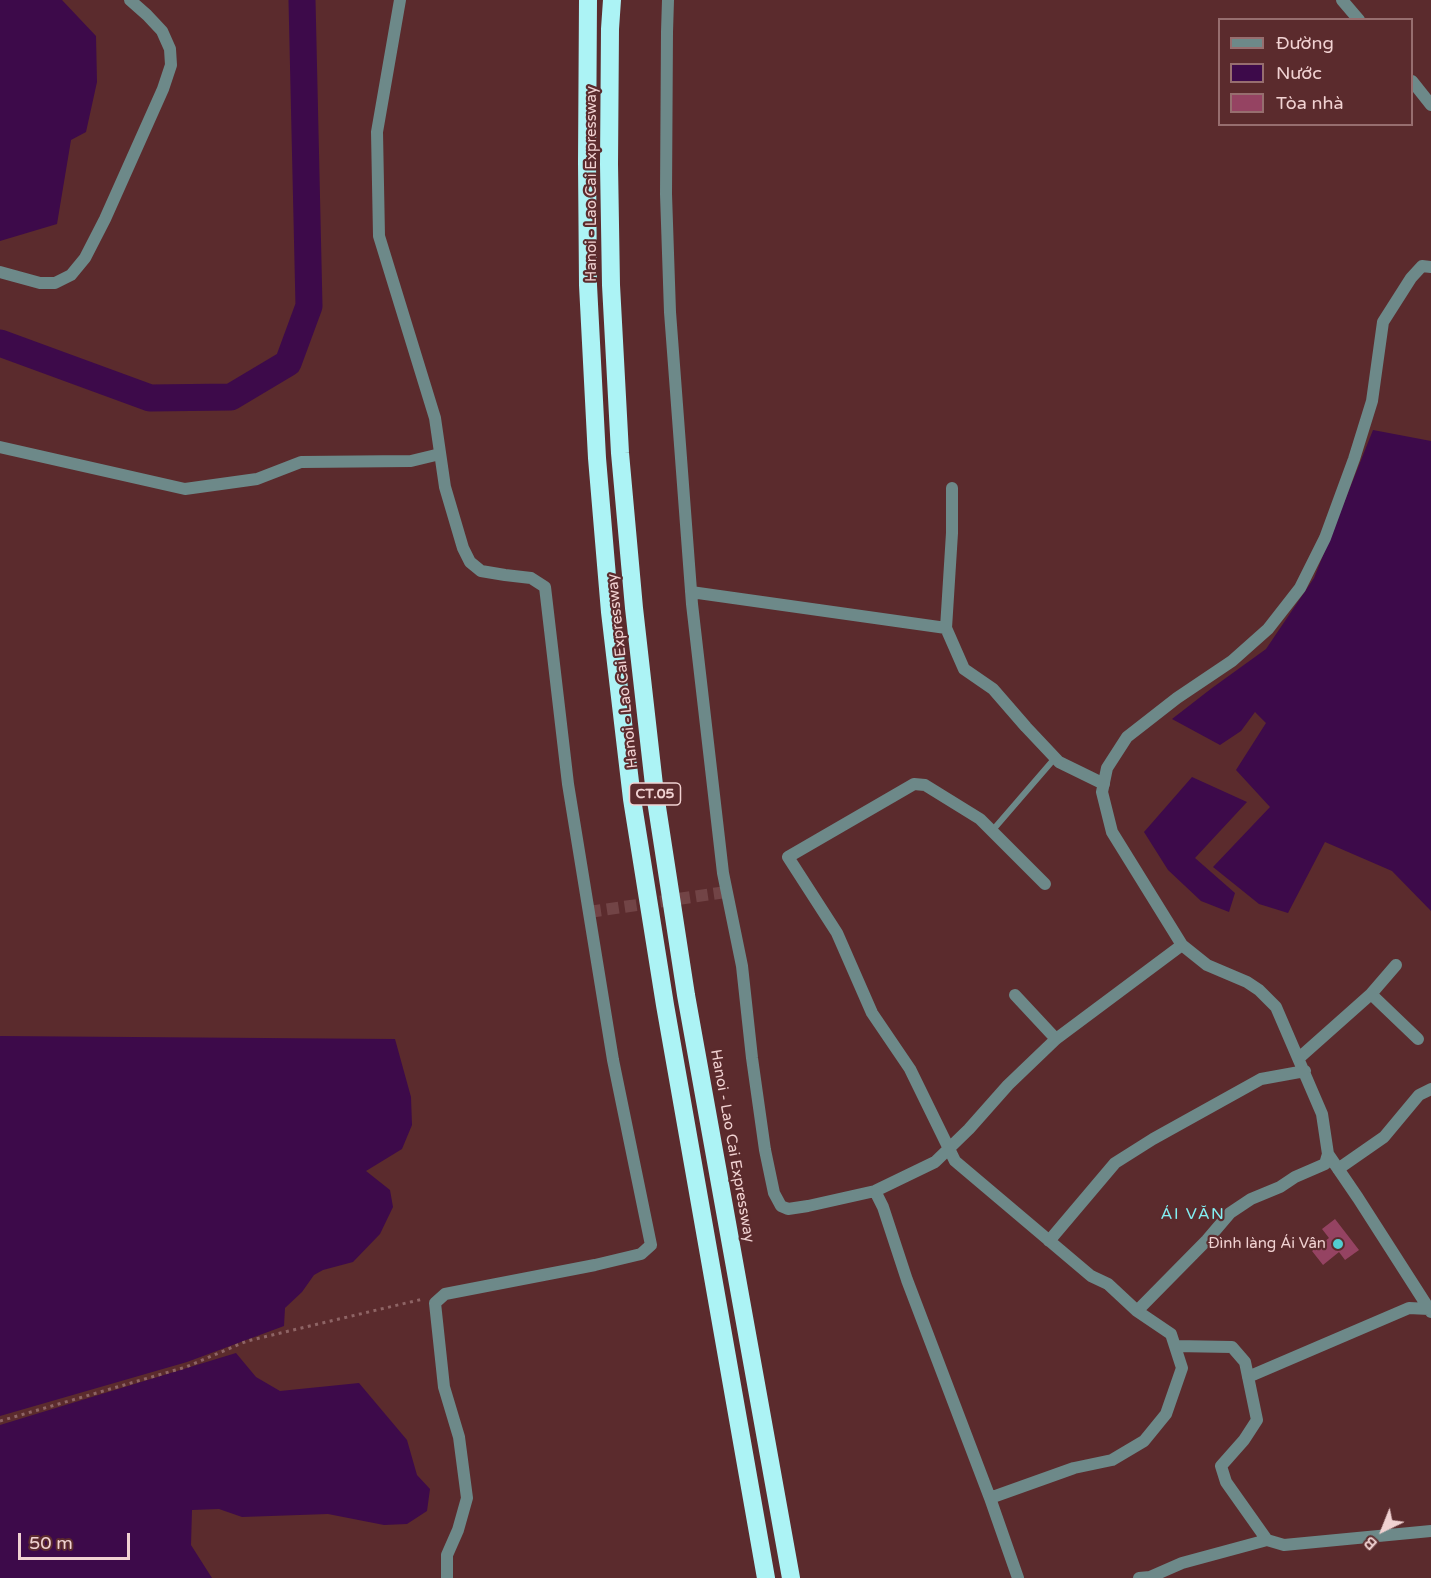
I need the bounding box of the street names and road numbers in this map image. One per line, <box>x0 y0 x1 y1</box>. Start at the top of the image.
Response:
street label: Hanoi - Lao Cai Expressway <box>583 86 601 282</box>
street label: Hanoi - Lao Cai Expressway <box>604 573 642 769</box>
road number: CT.05 <box>630 783 680 805</box>
street label: Hanoi - Lao Cai Expressway <box>706 1048 758 1244</box>

